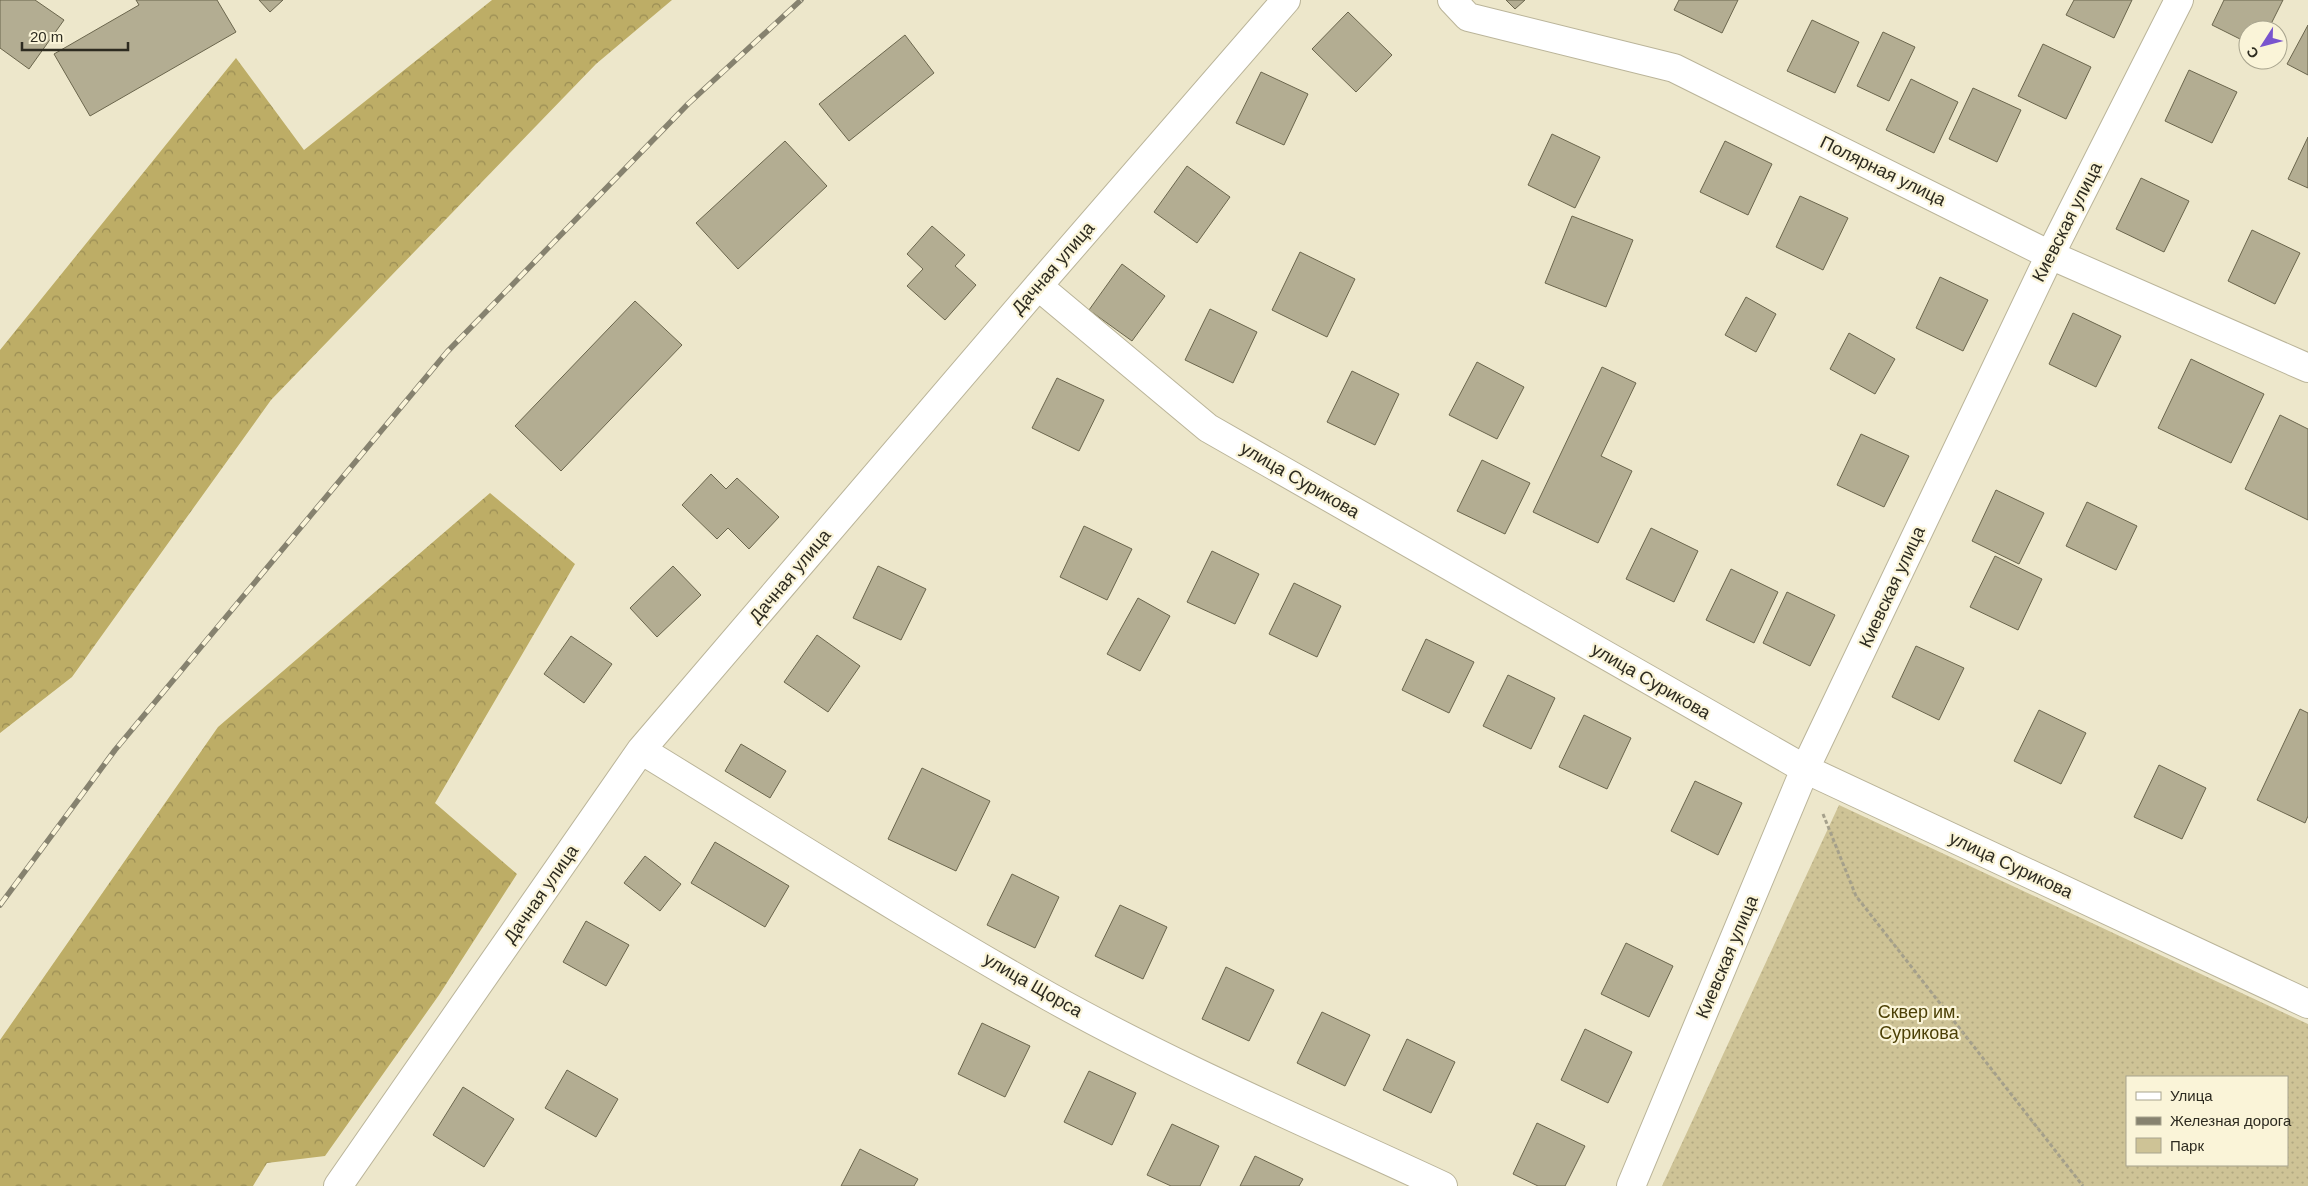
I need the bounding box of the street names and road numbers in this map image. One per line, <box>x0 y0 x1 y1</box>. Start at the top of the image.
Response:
street label: Полярная улица <box>1817 132 1950 210</box>
street label: Киевская улица <box>2028 158 2106 285</box>
street label: Дачная улица <box>1008 217 1099 318</box>
street label: улица Сурикова <box>1237 438 1364 523</box>
street label: Киевская улица <box>1855 522 1929 651</box>
street label: Дачная улица <box>745 525 835 627</box>
street label: улица Сурикова <box>1588 639 1715 724</box>
street label: улица Сурикова <box>1946 828 2077 903</box>
street label: Дачная улица <box>500 840 583 947</box>
street label: Киевская улица <box>1692 892 1762 1021</box>
street label: улица Щорса <box>980 949 1087 1022</box>

